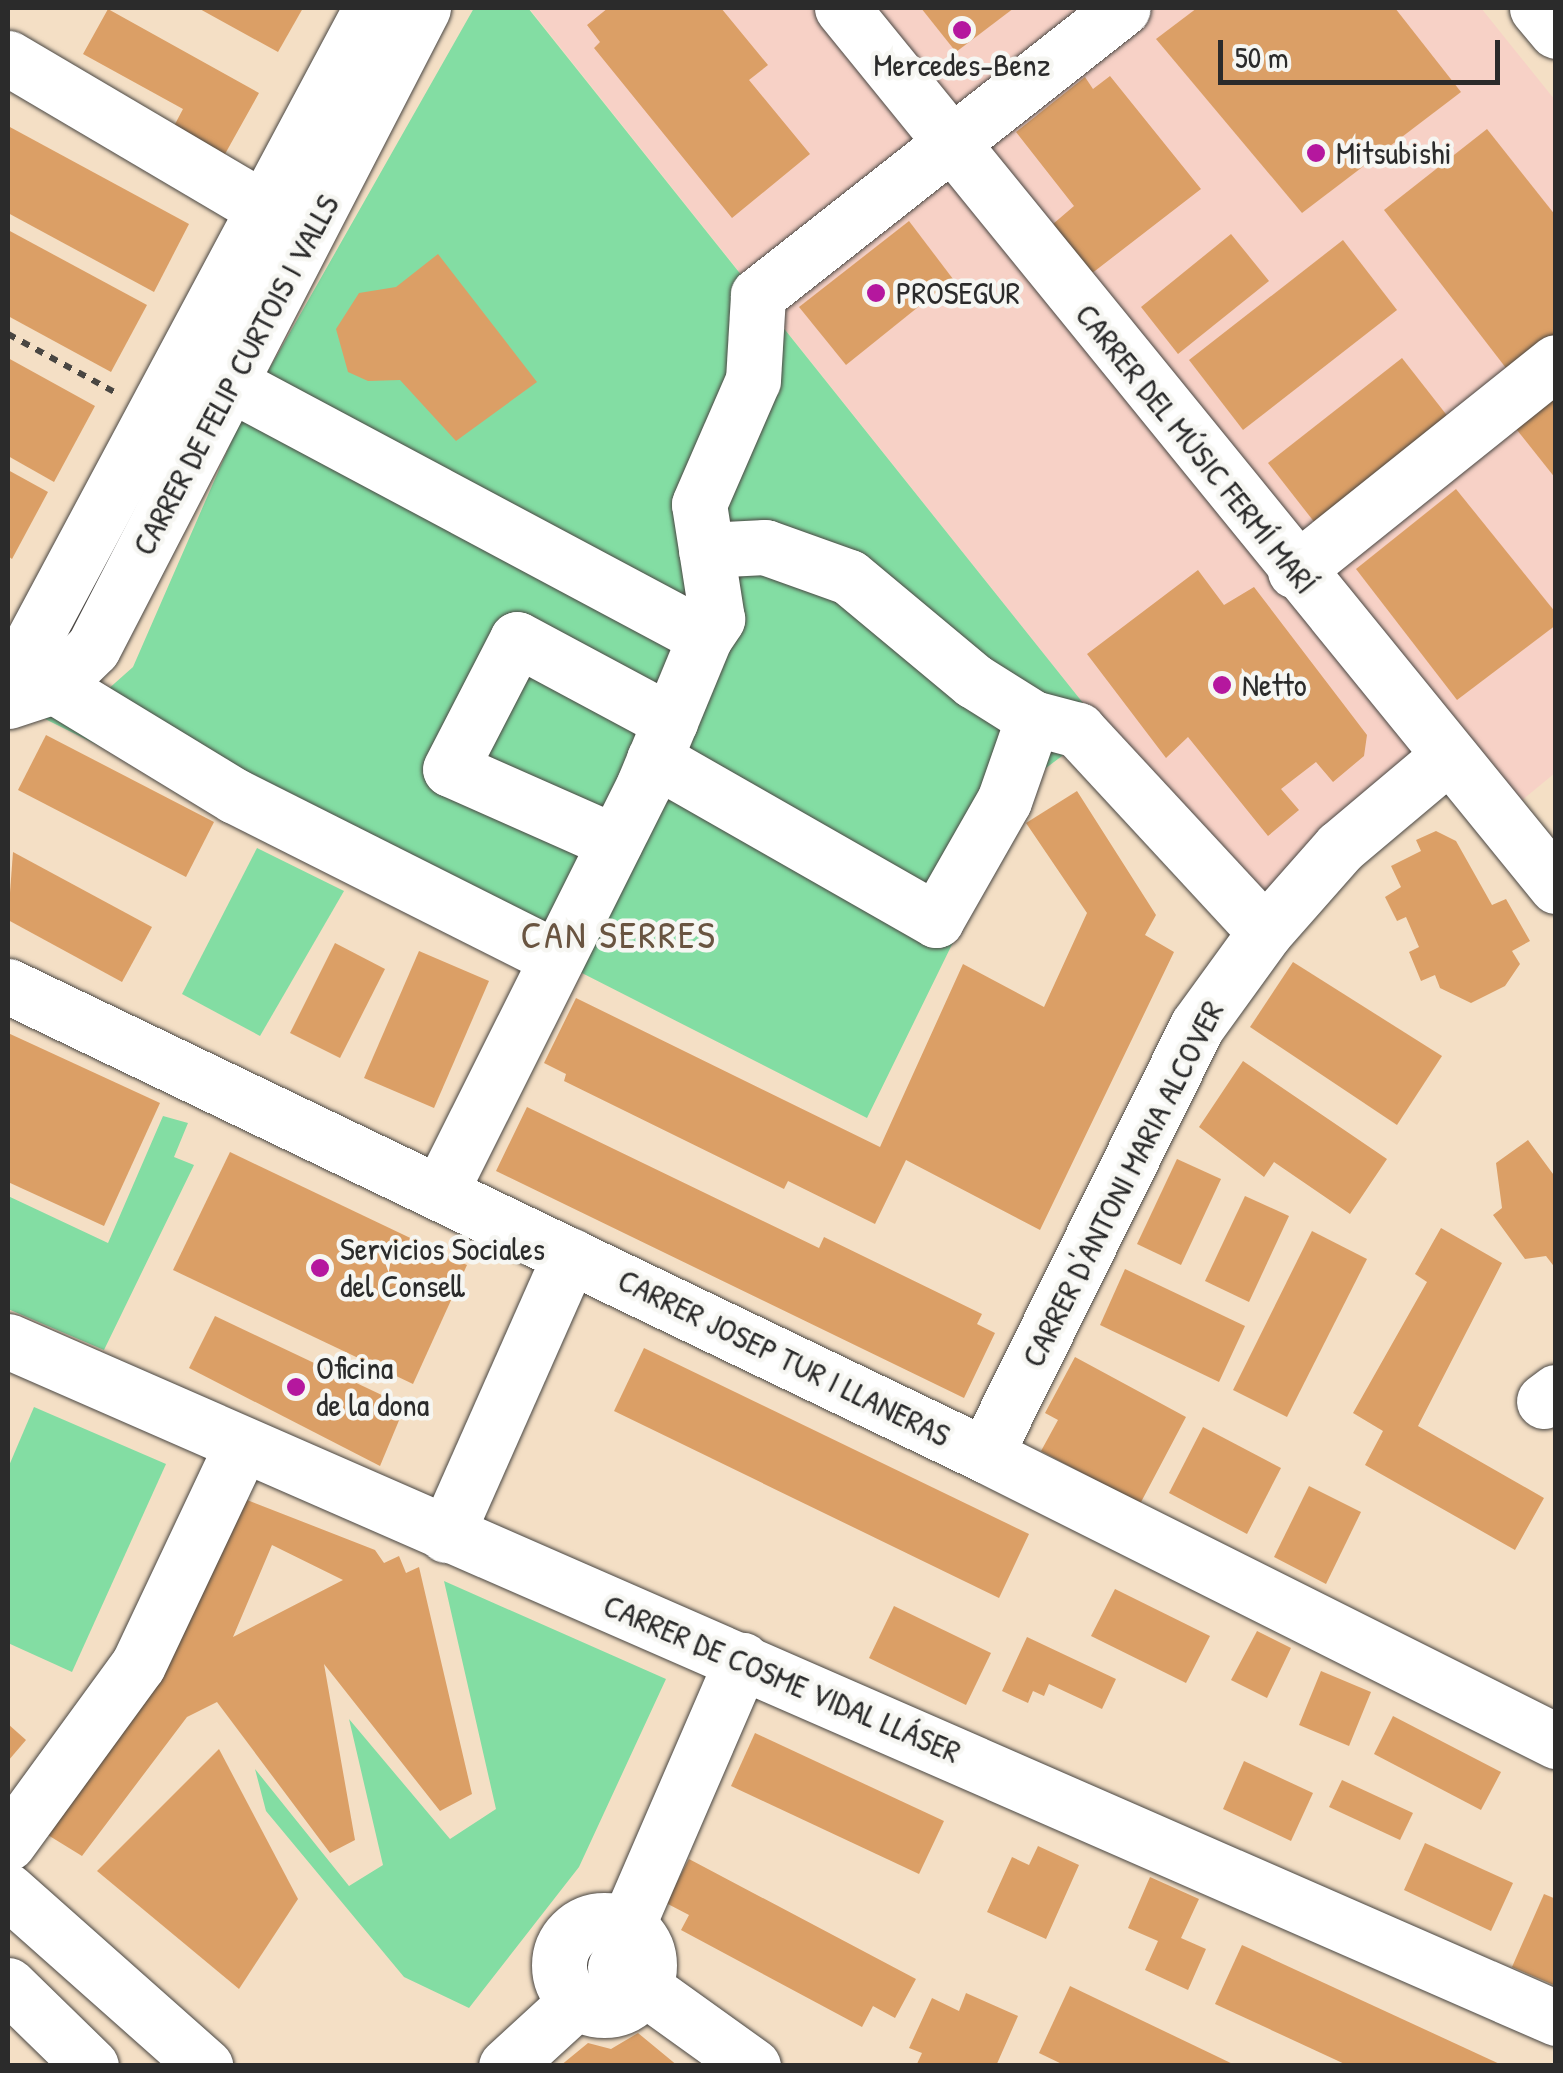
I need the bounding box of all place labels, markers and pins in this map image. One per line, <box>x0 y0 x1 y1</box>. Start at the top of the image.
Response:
marker: Mercedes-Benz <box>951 19 973 41</box>
place label: Mercedes-Benz <box>874 46 1050 84</box>
place label: Mitsubishi <box>1336 134 1452 172</box>
marker: Mitsubishi <box>1305 142 1327 164</box>
place label: PROSEGUR <box>896 274 1020 312</box>
marker: PROSEGUR <box>865 282 887 304</box>
place label: Netto <box>1242 666 1307 704</box>
marker: Netto <box>1211 674 1233 696</box>
place label: Servicios Sociales del Consell <box>340 1231 545 1306</box>
marker: Servicios Sociales del Consell <box>309 1257 331 1279</box>
place label: Oficina de la dona <box>316 1350 429 1425</box>
marker: Oficina de la dona <box>285 1376 307 1398</box>

